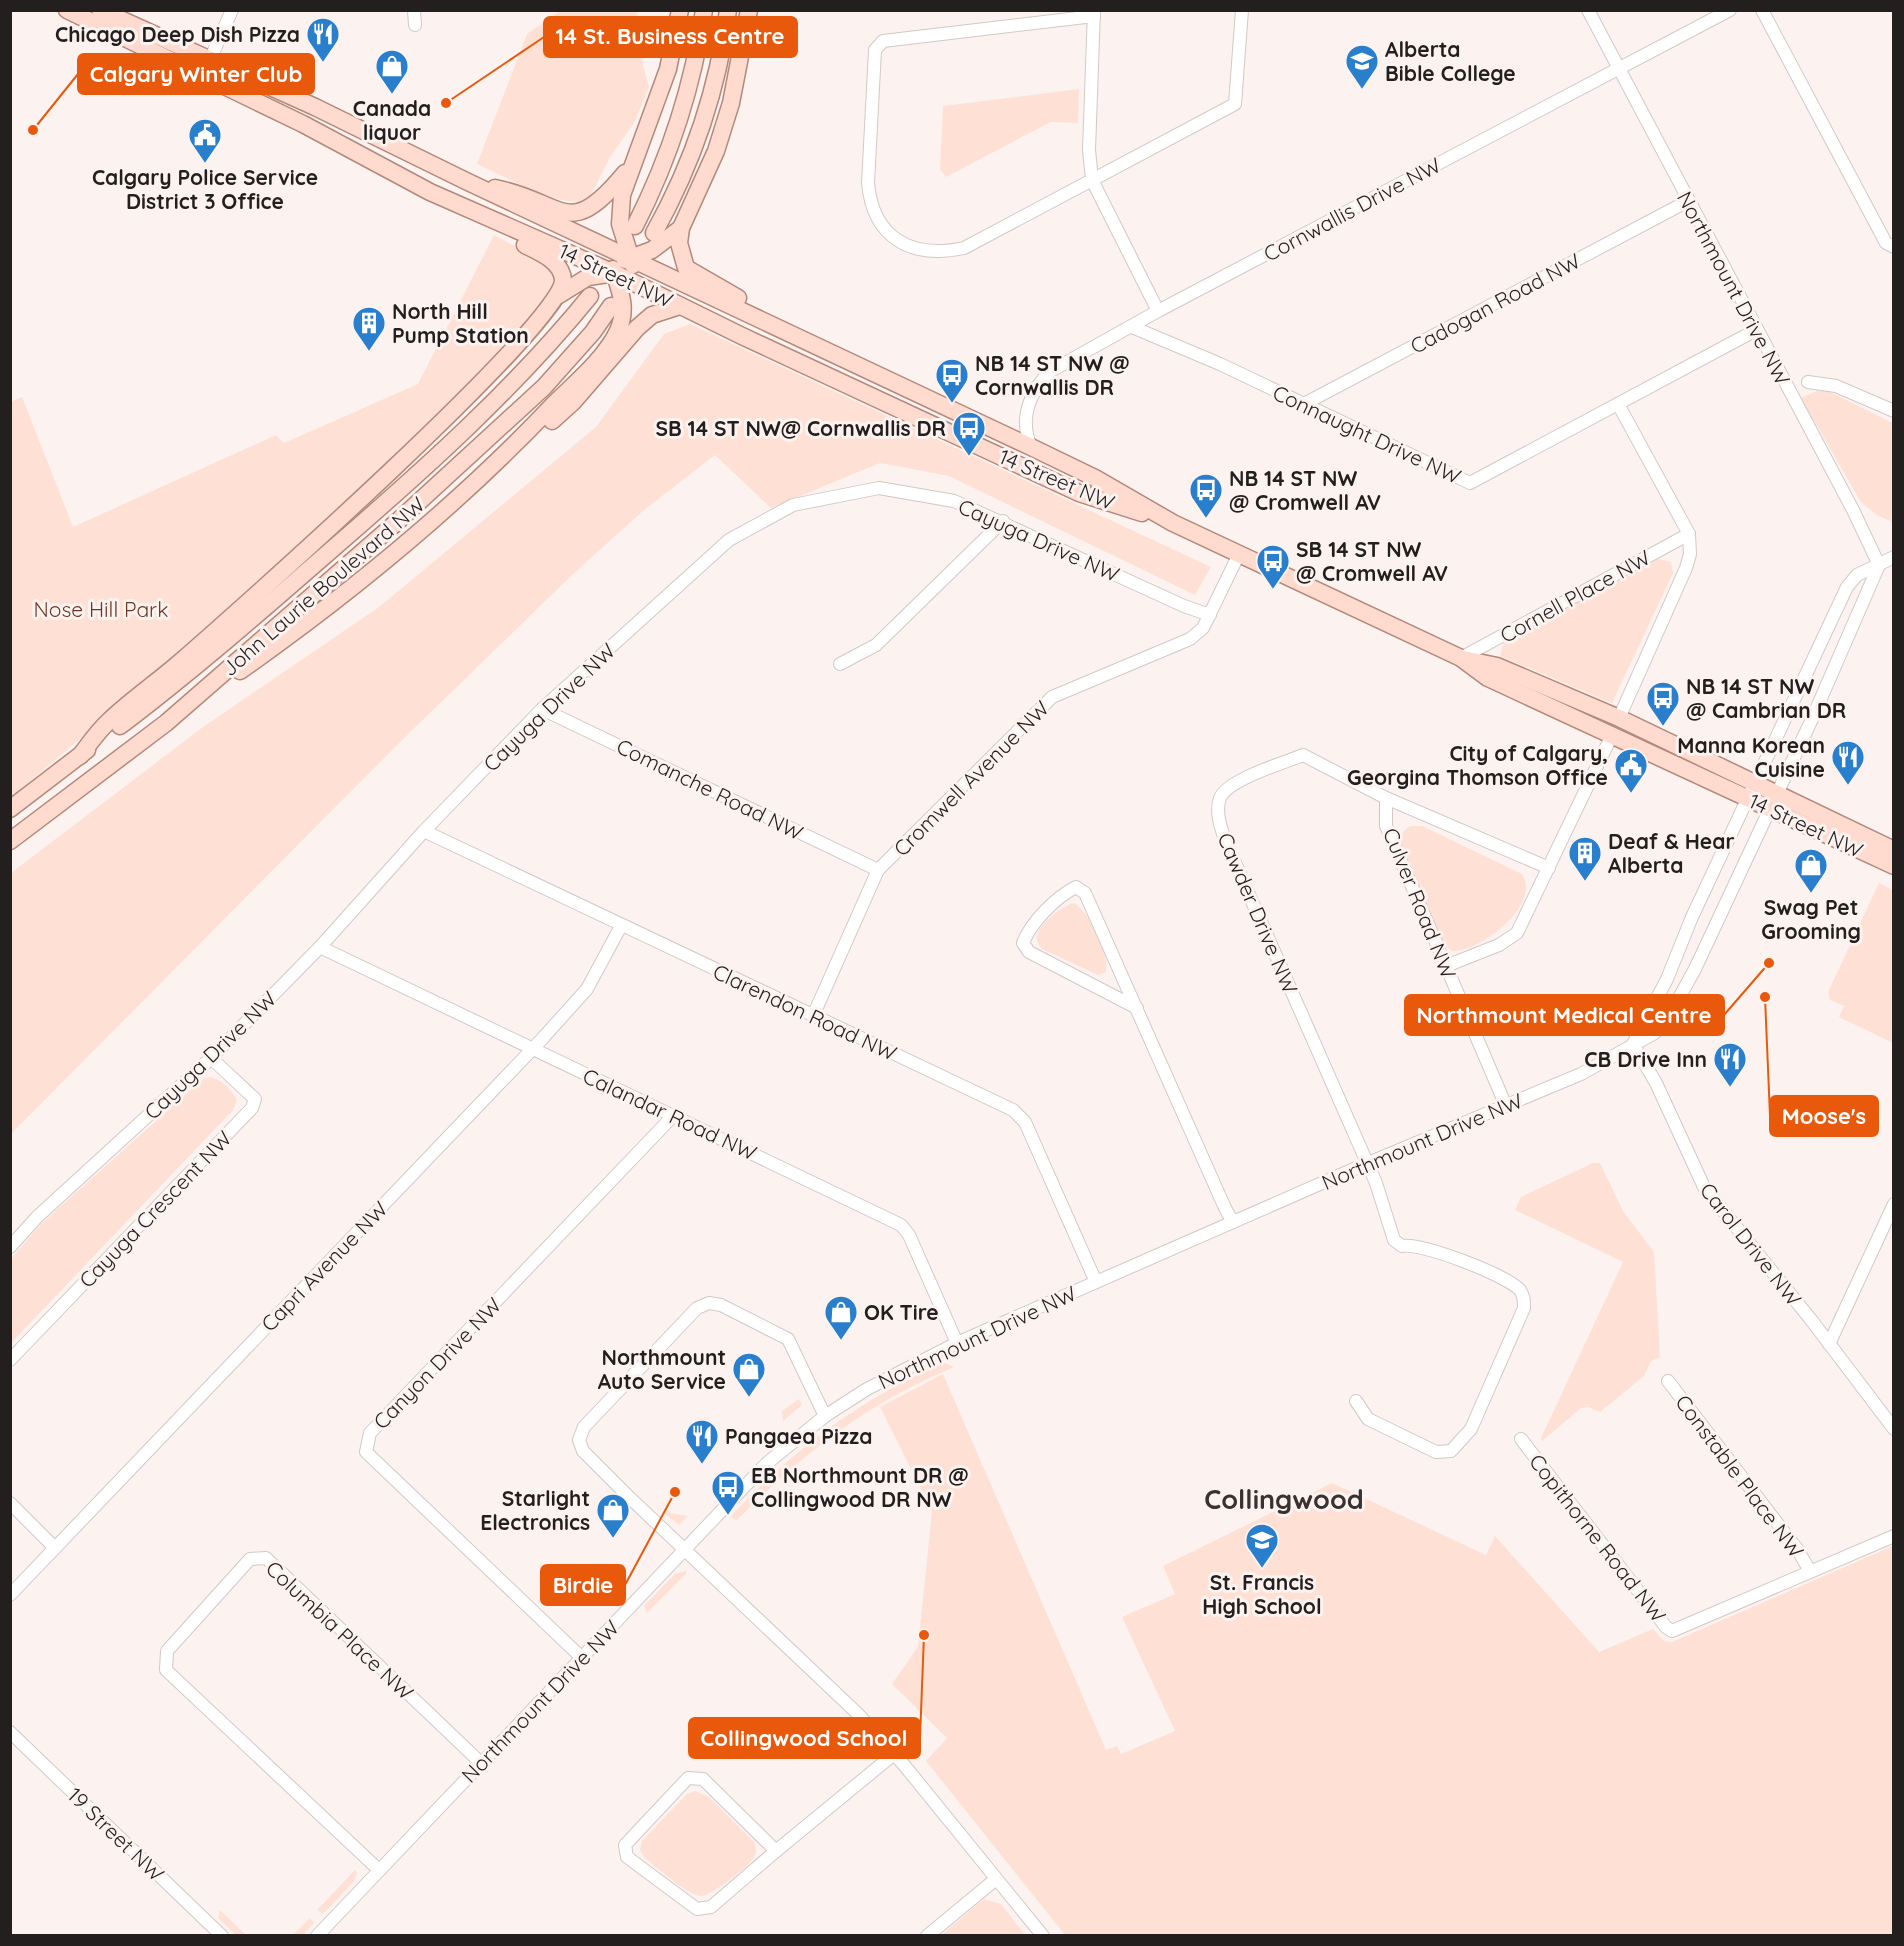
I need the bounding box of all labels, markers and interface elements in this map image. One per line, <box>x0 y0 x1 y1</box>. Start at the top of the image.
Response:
restaurant icon: Chicago Deep Dish Pizza <box>305 16 341 63</box>
callout: 14 St. Business Centre <box>544 17 797 57</box>
place label: Chicago Deep Dish Pizza <box>55 21 300 47</box>
text: 14 St. Business Centre <box>556 22 784 50</box>
place label: Alberta Bible College <box>1385 36 1516 86</box>
school or university icon: Alberta Bible College <box>1344 43 1380 90</box>
shop icon: Canada liquor <box>374 48 410 95</box>
callout: Calgary Winter Club <box>78 54 314 94</box>
text: Calgary Winter Club <box>90 60 302 88</box>
place label: Canada liquor <box>353 95 431 145</box>
public building icon: Calgary Police Service District 3 Office <box>187 117 223 164</box>
street label: Cornwallis Drive NW <box>1259 151 1445 267</box>
place label: Calgary Police Service District 3 Office <box>92 164 318 214</box>
street label: Northmount Drive NW <box>1672 187 1796 389</box>
street label: 14 Street NW <box>555 237 677 313</box>
street label: Cadogan Road NW <box>1406 247 1584 359</box>
place label: North Hill Pump Station <box>392 298 529 348</box>
building icon: North Hill Pump Station <box>351 305 387 352</box>
place label: NB 14 ST NW @ Cornwallis DR <box>975 350 1129 400</box>
bus stop icon: NB 14 ST NW @ Cornwallis DR <box>934 357 970 404</box>
street label: Connaught Drive NW <box>1269 379 1465 489</box>
bus stop icon: SB 14 ST NW@ Cornwallis DR <box>951 410 987 457</box>
place label: SB 14 ST NW@ Cornwallis DR <box>655 415 946 441</box>
street label: 14 Street NW <box>995 443 1119 515</box>
place label: NB 14 ST NW @ Cromwell AV <box>1229 465 1381 515</box>
bus stop icon: NB 14 ST NW @ Cromwell AV <box>1188 472 1224 519</box>
street label: John Laurie Boulevard NW <box>216 491 430 681</box>
street label: Cayuga Drive NW <box>954 493 1124 587</box>
place label: SB 14 ST NW @ Cromwell AV <box>1296 536 1448 586</box>
bus stop icon: SB 14 ST NW @ Cromwell AV <box>1255 543 1291 590</box>
street label: Cornell Place NW <box>1495 544 1655 648</box>
park label: Nose Hill Park <box>34 596 168 622</box>
street label: Cayuga Drive NW <box>478 637 620 777</box>
place label: NB 14 ST NW @ Cambrian DR <box>1686 673 1846 723</box>
bus stop icon: NB 14 ST NW @ Cambrian DR <box>1645 680 1681 727</box>
street label: Cromwell Avenue NW <box>888 695 1054 861</box>
place label: Manna Korean Cuisine <box>1677 732 1825 782</box>
street label: Comanche Road NW <box>613 733 807 845</box>
restaurant icon: Manna Korean Cuisine <box>1830 739 1866 786</box>
place label: City of Calgary, Georgina Thomson Office <box>1347 740 1608 790</box>
public building icon: City of Calgary, Georgina Thomson Office <box>1613 747 1649 794</box>
street label: 14 Street NW <box>1745 787 1867 863</box>
street label: Culver Road NW <box>1378 824 1462 982</box>
place label: Deaf & Hear Alberta <box>1608 828 1735 878</box>
street label: Cawder Drive NW <box>1212 829 1304 997</box>
building icon: Deaf & Hear Alberta <box>1567 835 1603 882</box>
shop icon: Swag Pet Grooming <box>1793 847 1829 894</box>
place label: Swag Pet Grooming <box>1761 894 1861 944</box>
street label: Clarendon Road NW <box>709 958 901 1066</box>
street label: Cayuga Drive NW <box>139 985 281 1125</box>
callout: Northmount Medical Centre <box>1405 995 1724 1035</box>
text: Northmount Medical Centre <box>1417 1001 1711 1029</box>
restaurant icon: CB Drive Inn <box>1712 1041 1748 1088</box>
place label: CB Drive Inn <box>1584 1046 1707 1072</box>
street label: Calandar Road NW <box>579 1062 761 1166</box>
street label: Northmount Drive NW <box>1318 1087 1526 1195</box>
callout: Moose's <box>1770 1096 1878 1136</box>
text: Moose's <box>1782 1102 1866 1130</box>
street label: Cayuga Crescent NW <box>73 1125 237 1293</box>
street label: Carol Drive NW <box>1695 1177 1807 1311</box>
street label: Capri Avenue NW <box>255 1196 393 1336</box>
street label: Northmount Drive NW <box>874 1280 1080 1394</box>
street label: Canyon Drive NW <box>368 1292 506 1434</box>
shop icon: OK Tire <box>823 1294 859 1341</box>
place label: OK Tire <box>864 1299 939 1325</box>
place label: Northmount Auto Service <box>598 1344 726 1394</box>
shop icon: Northmount Auto Service <box>731 1351 767 1398</box>
street label: Constable Place NW <box>1670 1389 1810 1563</box>
restaurant icon: Pangaea Pizza <box>684 1418 720 1465</box>
place label: Pangaea Pizza <box>725 1423 872 1449</box>
street label: Copithorne Road NW <box>1524 1449 1672 1627</box>
place label: EB Northmount DR @ Collingwood DR NW <box>751 1462 969 1512</box>
bus stop icon: EB Northmount DR @ Collingwood DR NW <box>710 1469 746 1516</box>
district label: Collingwood <box>1204 1482 1364 1516</box>
place label: Starlight Electronics <box>480 1485 590 1535</box>
shop icon: Starlight Electronics <box>595 1492 631 1539</box>
school or university icon: St. Francis High School <box>1244 1522 1280 1569</box>
street label: Columbia Place NW <box>261 1555 419 1705</box>
callout: Birdie <box>541 1565 625 1605</box>
place label: St. Francis High School <box>1202 1569 1322 1619</box>
text: Birdie <box>553 1571 613 1599</box>
street label: Northmount Drive NW <box>456 1614 624 1788</box>
callout: Collingwood School <box>689 1718 920 1758</box>
text: Collingwood School <box>701 1724 907 1752</box>
street label: 19 Street NW <box>62 1782 170 1886</box>

